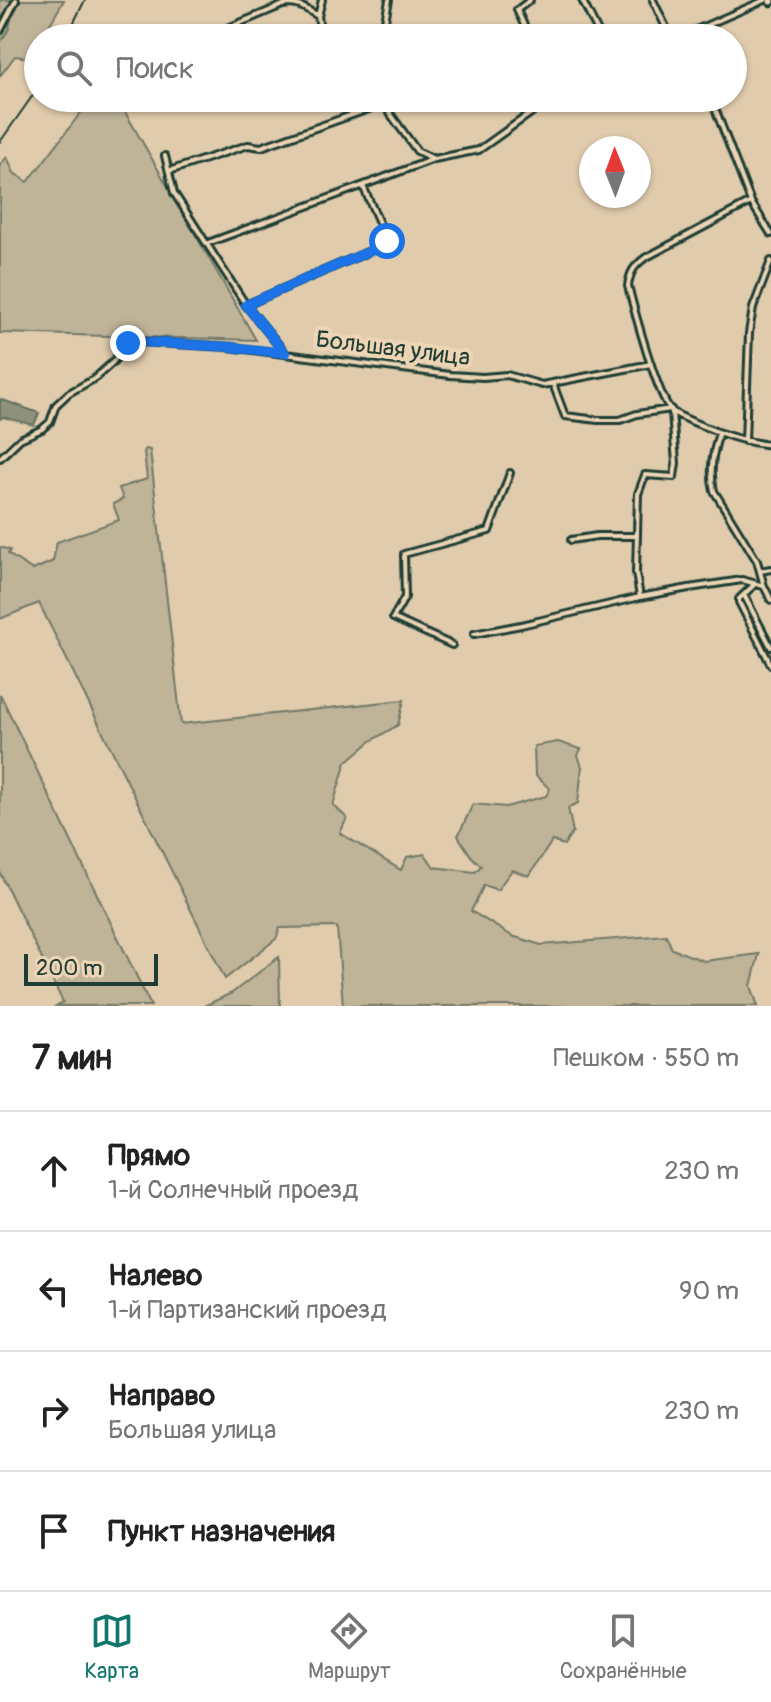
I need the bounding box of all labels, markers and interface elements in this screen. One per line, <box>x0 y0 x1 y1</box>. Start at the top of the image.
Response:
search box <box>24 24 747 112</box>
icon: search <box>52 46 96 90</box>
text: Поиск <box>116 50 194 87</box>
north arrow <box>579 136 651 208</box>
route start <box>369 223 405 259</box>
route end <box>110 325 146 361</box>
street label: Большая улица <box>314 325 472 372</box>
scale bar <box>24 950 158 986</box>
text: 200 m <box>36 954 103 982</box>
text: 7 мин <box>32 1037 112 1080</box>
text: Пешком · 550 m <box>553 1042 739 1074</box>
text: Прямо <box>108 1137 190 1174</box>
icon: ahead <box>32 1149 76 1193</box>
text: 230 m <box>664 1155 739 1187</box>
text: 1-й Солнечный проезд <box>108 1174 358 1206</box>
text: Налево <box>108 1257 202 1294</box>
icon: left <box>32 1269 76 1313</box>
text: 90 m <box>679 1275 739 1307</box>
text: 1-й Партизанский проезд <box>108 1294 386 1326</box>
text: Направо <box>108 1377 215 1414</box>
icon: right <box>32 1389 76 1433</box>
text: 230 m <box>664 1395 739 1427</box>
text: Большая улица <box>108 1414 276 1446</box>
icon: arrive <box>32 1509 76 1553</box>
text: Пункт назначения <box>108 1513 335 1550</box>
tab: Карта <box>84 1609 139 1685</box>
tab: Маршрут <box>308 1609 391 1685</box>
tab: Сохранённые <box>560 1609 687 1685</box>

